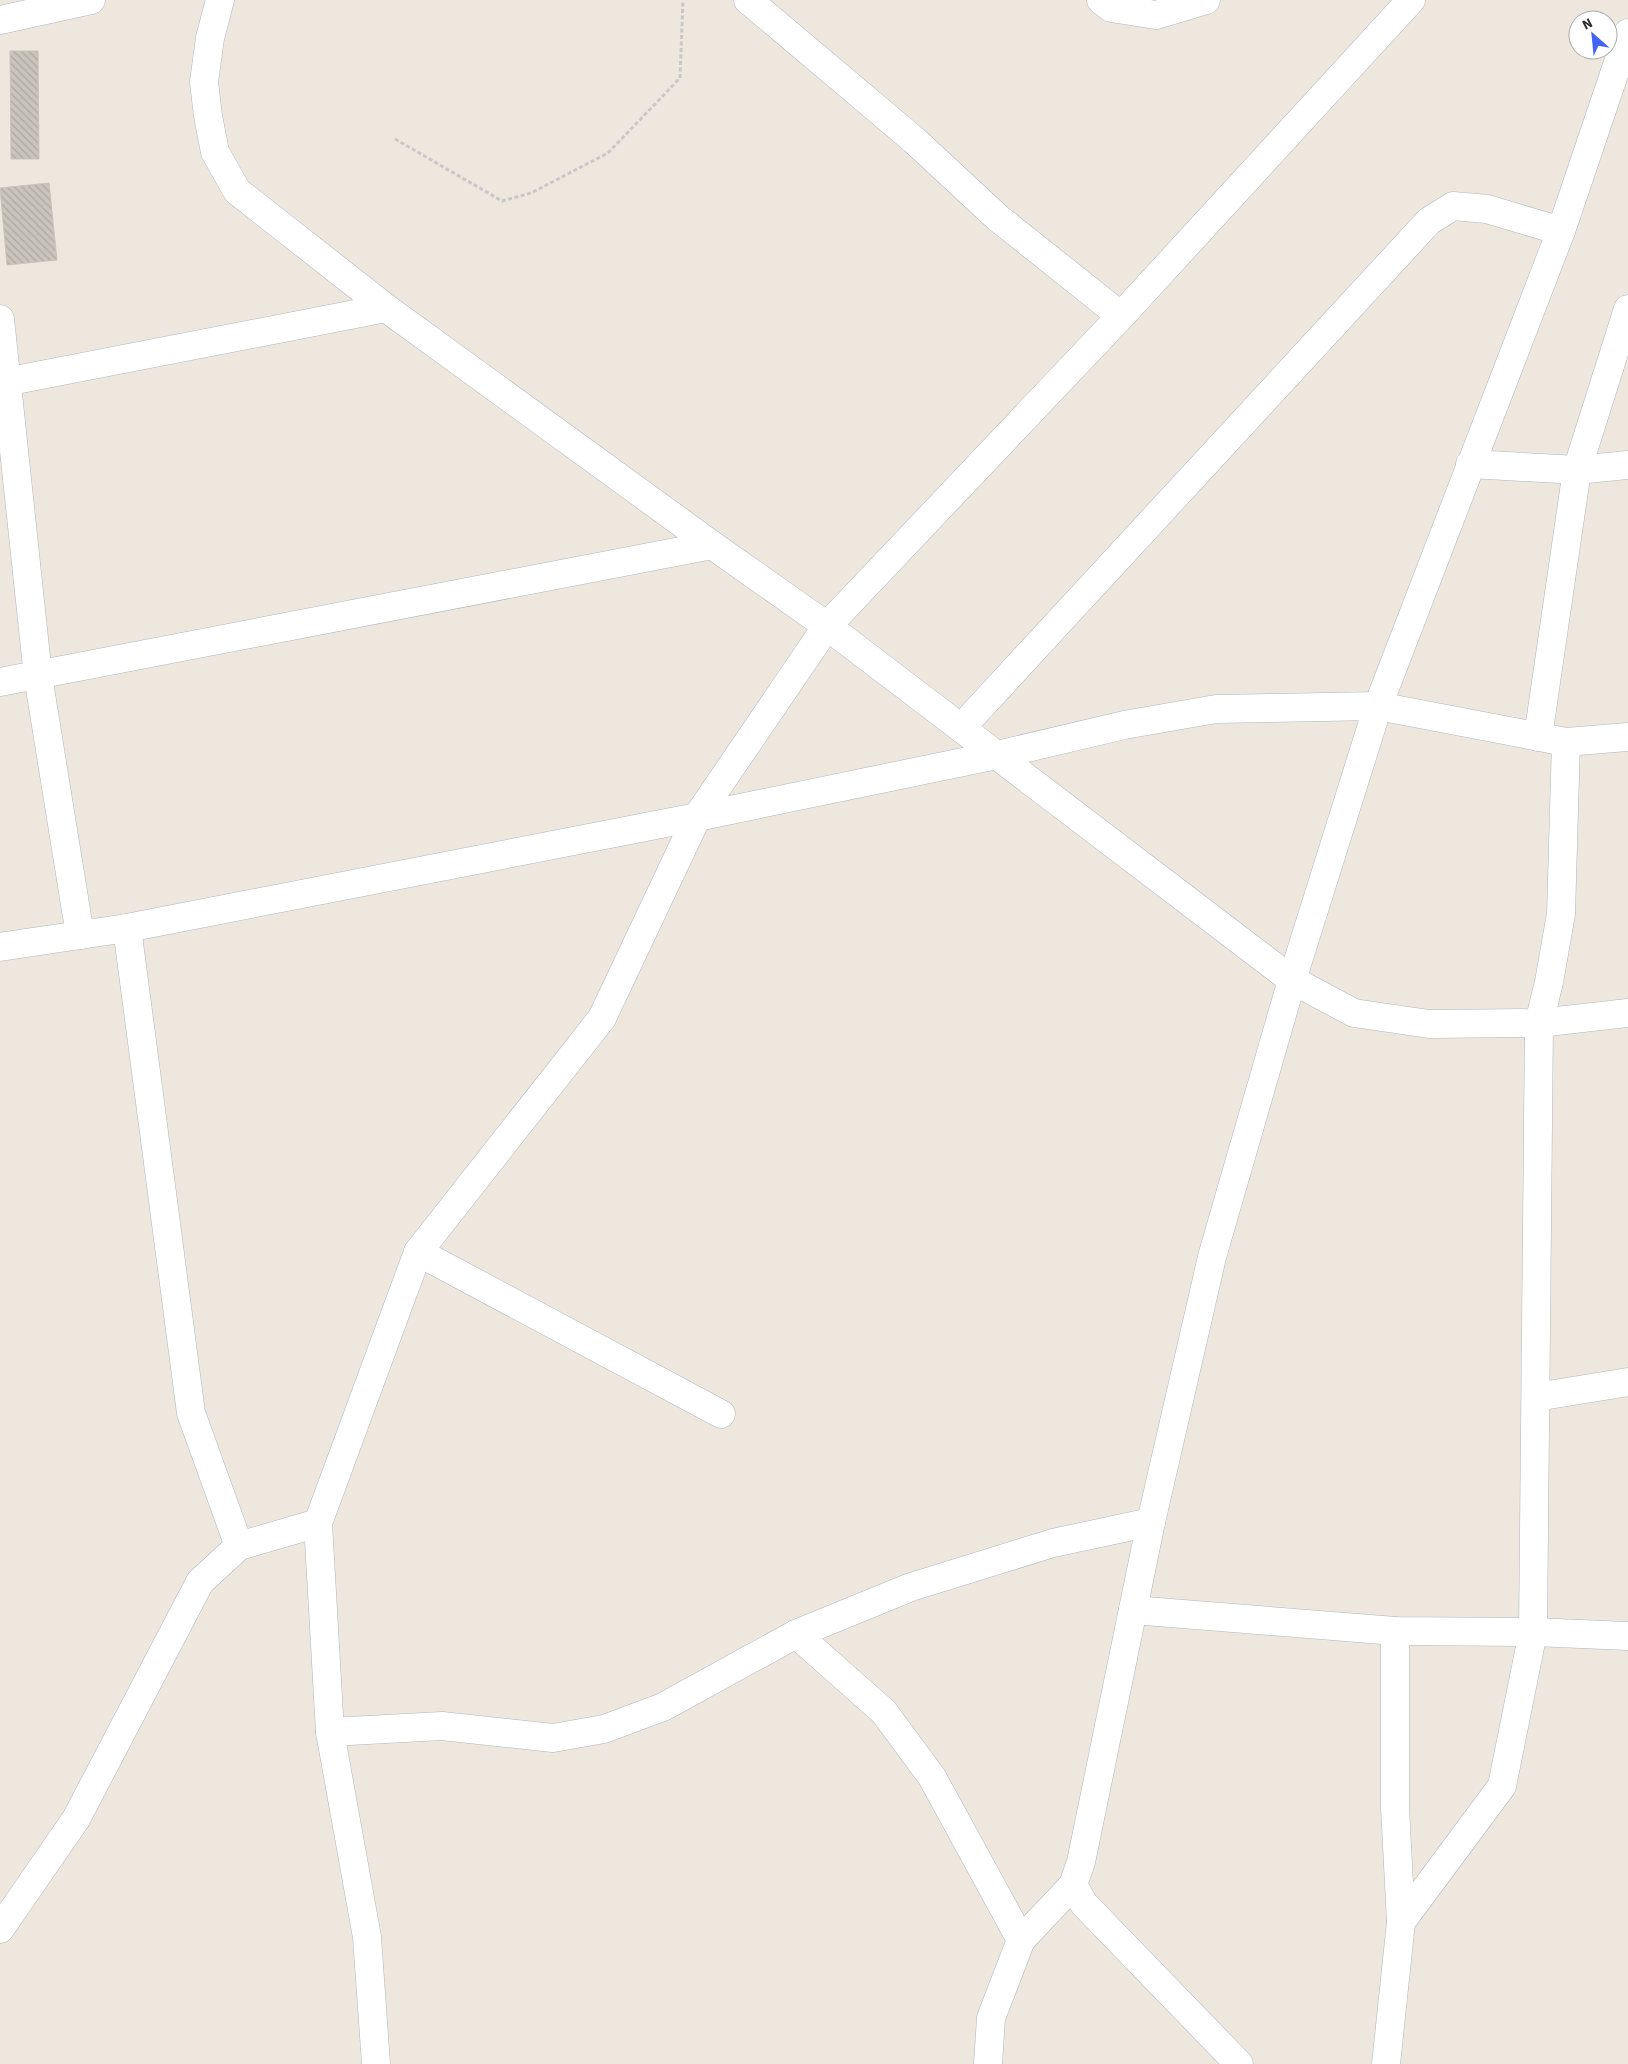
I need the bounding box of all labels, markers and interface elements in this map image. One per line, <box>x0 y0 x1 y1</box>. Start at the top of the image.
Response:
north arrow <box>1568 10 1618 60</box>
text: N <box>1579 13 1596 35</box>

